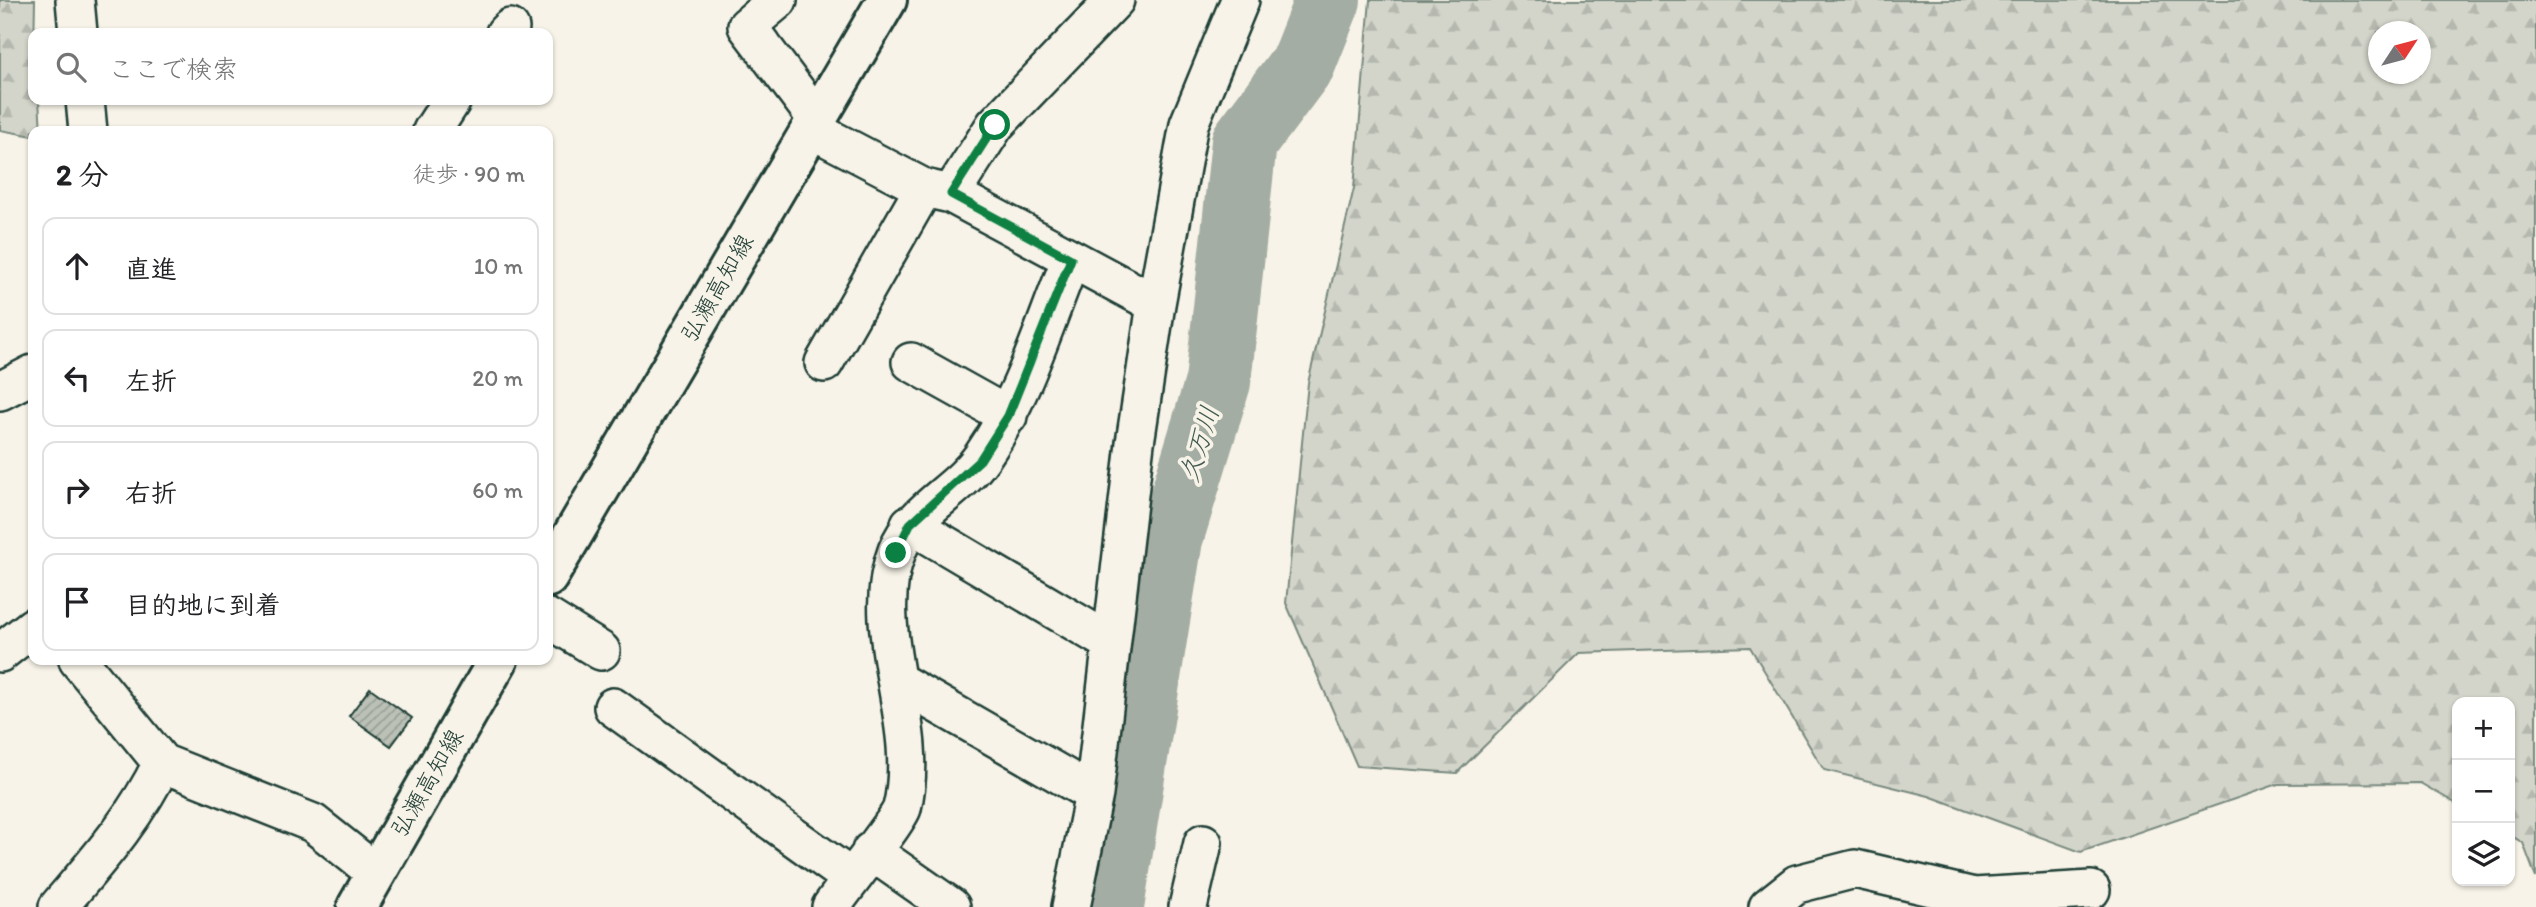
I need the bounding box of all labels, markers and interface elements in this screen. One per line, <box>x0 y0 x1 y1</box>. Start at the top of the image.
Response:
north arrow <box>2368 21 2431 84</box>
search box <box>28 28 553 105</box>
icon: search <box>52 48 90 86</box>
text: ここで検索 <box>108 53 238 85</box>
route start <box>979 109 1010 140</box>
text: 2 分 <box>56 156 109 193</box>
text: 徒歩 · 90 m <box>412 160 525 188</box>
street label: 弘瀬高知線 <box>674 229 759 347</box>
icon: ahead <box>58 247 96 285</box>
text: 10 m <box>474 252 523 280</box>
text: 直進 <box>125 253 177 285</box>
icon: left <box>58 359 96 397</box>
text: 20 m <box>472 364 523 392</box>
text: 左折 <box>125 365 177 397</box>
water label: 久万川 <box>1172 402 1226 486</box>
icon: right <box>58 471 96 509</box>
text: 60 m <box>472 476 523 504</box>
text: 右折 <box>125 477 177 509</box>
route end <box>880 537 911 568</box>
icon: arrive <box>58 583 96 621</box>
text: 目的地に到着 <box>125 589 281 621</box>
map controls <box>2452 697 2515 886</box>
button: + <box>2452 697 2515 760</box>
street label: 弘瀬高知線 <box>384 724 469 842</box>
button: − <box>2452 760 2515 823</box>
button: layers <box>2452 823 2515 886</box>

